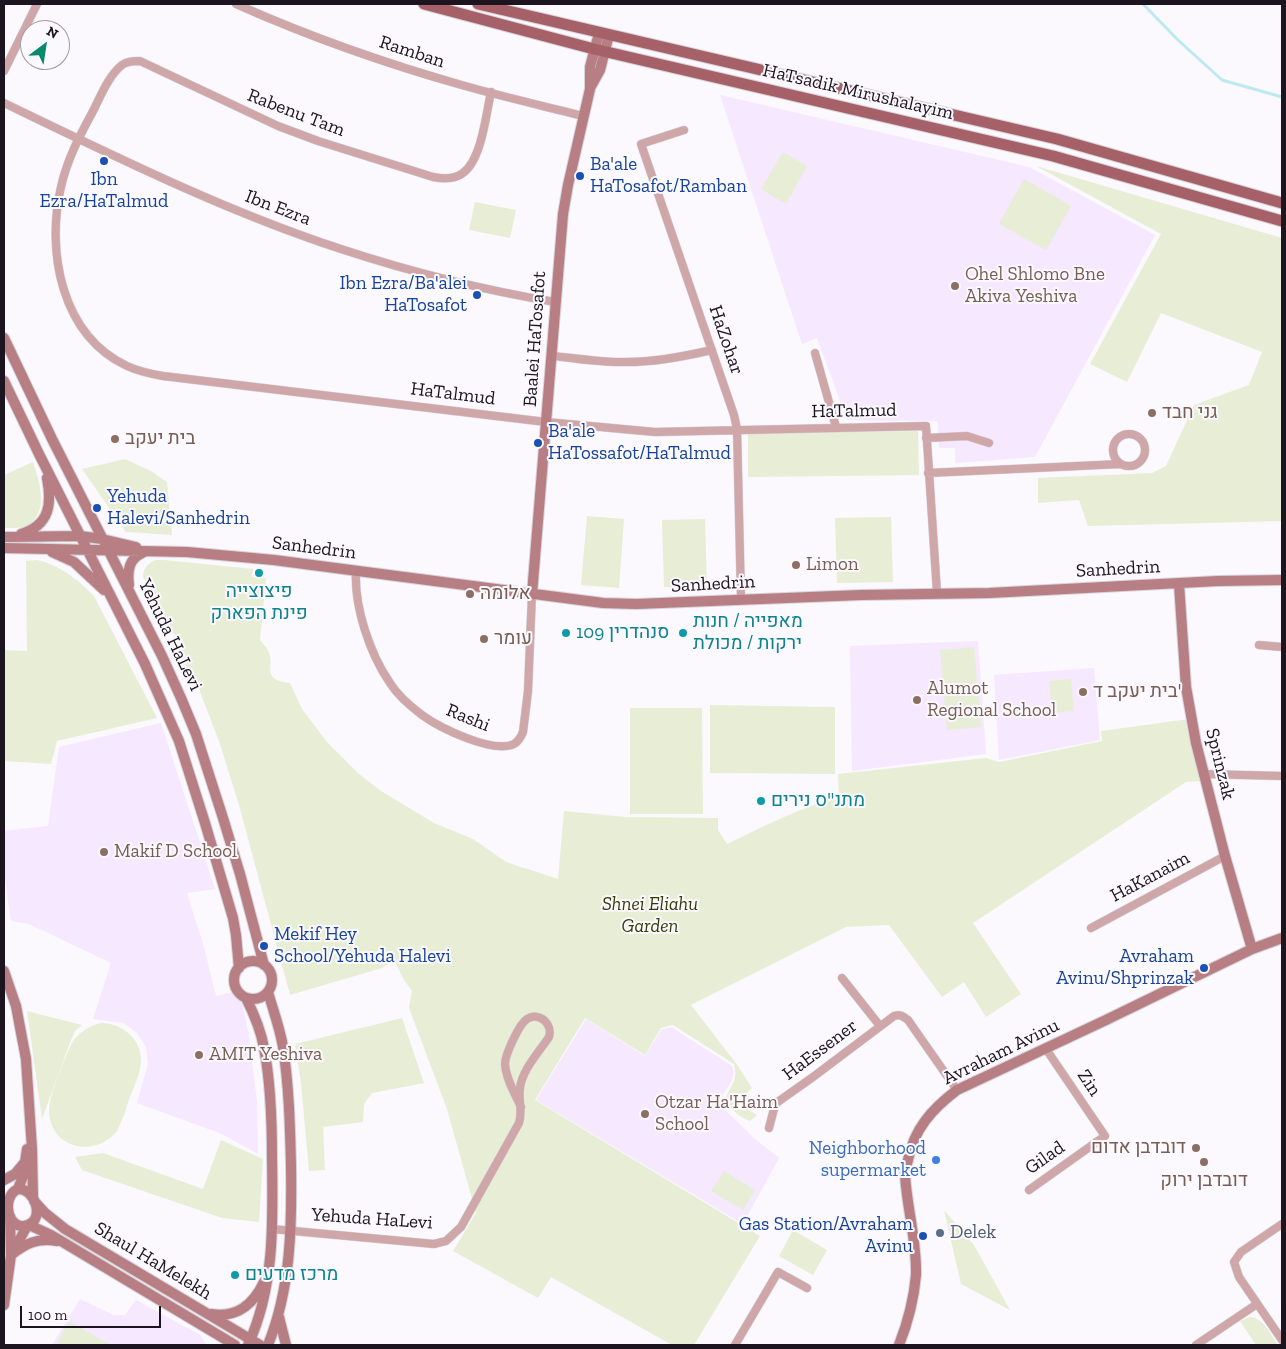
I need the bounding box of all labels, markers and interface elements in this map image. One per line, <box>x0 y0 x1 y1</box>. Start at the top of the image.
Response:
north arrow <box>20 20 70 70</box>
text: N <box>44 23 61 43</box>
street label: Ramban <box>376 31 448 73</box>
street label: HaTsadik Mirushalayim <box>761 59 955 125</box>
street label: Rabenu Tam <box>244 84 348 142</box>
place label: Ba'ale HaTosafot/Ramban <box>590 154 747 198</box>
marker: Ibn Ezra/HaTalmud <box>98 155 110 167</box>
place label: Ibn Ezra/HaTalmud <box>40 169 168 213</box>
marker: Ba'ale HaTosafot/Ramban <box>574 170 586 182</box>
street label: Ibn Ezra <box>242 185 314 231</box>
place label: Ohel Shlomo Bne Akiva Yeshiva <box>965 264 1105 308</box>
street label: Baalei HaTosafot <box>519 270 551 408</box>
place label: Ibn Ezra/Ba'alei HaTosafot <box>339 273 467 317</box>
marker: Ohel Shlomo Bne Akiva Yeshiva <box>949 280 961 292</box>
marker: Ibn Ezra/Ba'alei HaTosafot <box>471 289 483 301</box>
street label: HaZohar <box>704 302 748 378</box>
street label: HaTalmud <box>409 377 497 411</box>
street label: HaTalmud <box>811 399 897 423</box>
place label: גני חבד <box>1162 402 1218 424</box>
marker: גני חבד <box>1146 407 1158 419</box>
place label: Ba'ale HaTossafot/HaTalmud <box>548 421 731 465</box>
place label: בית יעקב <box>125 428 195 450</box>
marker: בית יעקב <box>109 433 121 445</box>
marker: Ba'ale HaTossafot/HaTalmud <box>532 437 544 449</box>
place label: Yehuda Halevi/Sanhedrin <box>107 486 250 530</box>
marker: Yehuda Halevi/Sanhedrin <box>91 502 103 514</box>
street label: Sanhedrin <box>271 532 357 564</box>
place label: Limon <box>806 554 859 576</box>
street label: Sanhedrin <box>1075 555 1161 583</box>
marker: Limon <box>790 559 802 571</box>
marker: פיצוצייה פינת הפארק <box>253 567 265 579</box>
street label: Sanhedrin <box>670 570 756 598</box>
street label: Yehuda HaLevi <box>133 575 207 695</box>
place label: פיצוצייה פינת הפארק <box>210 581 308 625</box>
place label: אלומה <box>480 583 531 605</box>
marker: אלומה <box>464 588 476 600</box>
place label: מאפייה / חנות ירקות / מכולת <box>693 611 803 655</box>
place label: סנהדרין 109 <box>576 622 669 644</box>
marker: סנהדרין 109 <box>560 627 572 639</box>
marker: מאפייה / חנות ירקות / מכולת <box>677 627 689 639</box>
place label: עומר <box>494 628 532 650</box>
marker: עומר <box>478 633 490 645</box>
place label: Alumot Regional School <box>927 678 1056 722</box>
place label: בית יעקב ד' <box>1093 681 1181 703</box>
marker: בית יעקב ד' <box>1077 686 1089 698</box>
marker: Alumot Regional School <box>911 694 923 706</box>
street label: Rashi <box>443 699 493 737</box>
street label: Sprinzak <box>1200 726 1240 802</box>
place label: מתנ"ס נירים <box>771 790 865 812</box>
marker: מתנ"ס נירים <box>755 795 767 807</box>
place label: Makif D School <box>114 841 237 863</box>
marker: Makif D School <box>98 846 110 858</box>
street label: HaKanaim <box>1106 847 1194 907</box>
park label: Shnei Eliahu Garden <box>602 894 698 938</box>
place label: Mekif Hey School/Yehuda Halevi <box>274 924 451 968</box>
marker: Mekif Hey School/Yehuda Halevi <box>258 940 270 952</box>
place label: Avraham Avinu/Shprinzak <box>1056 946 1194 990</box>
marker: Avraham Avinu/Shprinzak <box>1198 962 1210 974</box>
street label: HaEssener <box>778 1014 862 1086</box>
street label: Avraham Avinu <box>939 1014 1063 1090</box>
place label: AMIT Yeshiva <box>209 1044 322 1066</box>
marker: AMIT Yeshiva <box>193 1049 205 1061</box>
street label: Zin <box>1072 1065 1106 1101</box>
place label: Otzar Ha'Haim School <box>655 1092 778 1136</box>
marker: Otzar Ha'Haim School <box>639 1108 651 1120</box>
street label: Gilad <box>1021 1136 1069 1180</box>
place label: דובדבן אדום <box>1091 1137 1186 1159</box>
place label: Neighborhood supermarket <box>809 1138 926 1182</box>
marker: דובדבן אדום <box>1190 1142 1202 1154</box>
marker: Neighborhood supermarket <box>930 1154 942 1166</box>
marker: דובדבן ירוק <box>1198 1156 1210 1168</box>
place label: דובדבן ירוק <box>1160 1170 1248 1192</box>
street label: Yehuda HaLevi <box>311 1203 433 1235</box>
place label: Gas Station/Avraham Avinu <box>739 1214 913 1258</box>
street label: Shaul HaMelekh <box>90 1217 216 1305</box>
place label: Delek <box>950 1222 996 1244</box>
marker: Delek <box>934 1227 946 1239</box>
marker: Gas Station/Avraham Avinu <box>917 1230 929 1242</box>
place label: מרכז מדעים <box>245 1264 338 1286</box>
marker: מרכז מדעים <box>229 1269 241 1281</box>
scale bar <box>22 1296 164 1328</box>
text: 100 m <box>28 1306 67 1324</box>

